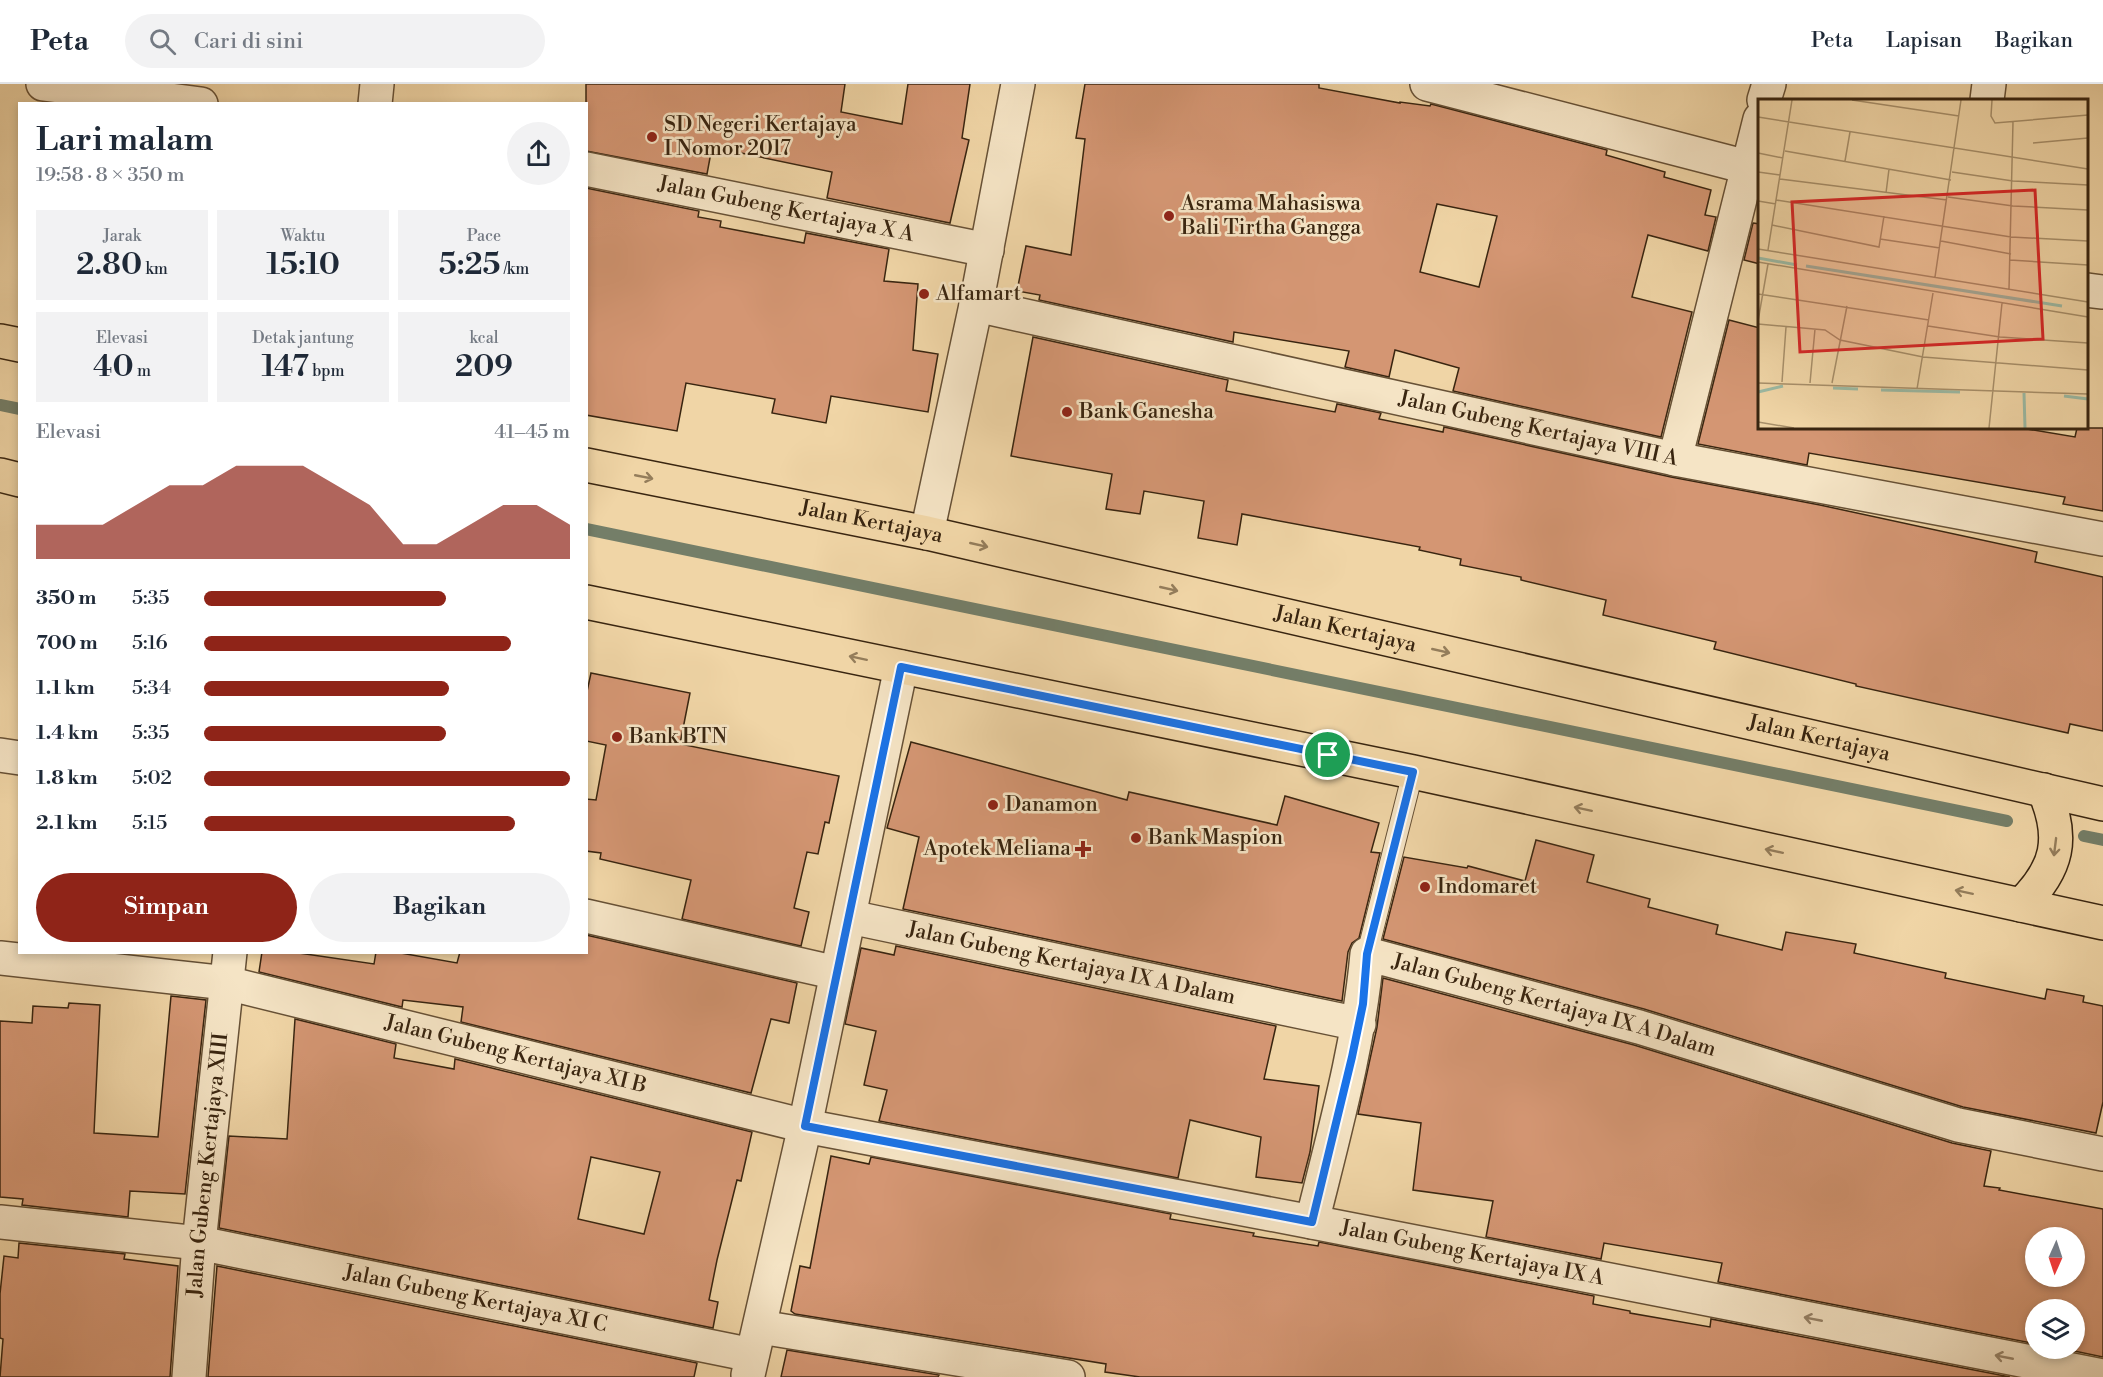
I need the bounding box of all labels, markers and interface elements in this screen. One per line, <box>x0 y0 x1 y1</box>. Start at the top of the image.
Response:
search box <box>125 14 545 68</box>
text: Peta <box>30 24 89 59</box>
icon: search <box>146 25 179 58</box>
text: Cari di sini <box>194 28 303 55</box>
text: Peta <box>1811 28 1853 54</box>
text: Lapisan <box>1886 28 1962 54</box>
text: Bagikan <box>1995 28 2073 54</box>
inset map <box>1758 99 2088 429</box>
place label: SD Negeri Kertajaya I Nomor 2017 <box>664 112 857 162</box>
text: Lari malam <box>36 120 213 161</box>
button: share <box>507 122 570 185</box>
marker: SD Negeri Kertajaya I Nomor 2017 <box>645 130 659 144</box>
text: 19:58 · 8 × 350 m <box>36 163 184 188</box>
street label: Jalan Gubeng Kertajaya X A <box>655 171 917 248</box>
place label: Asrama Mahasiswa Bali Tirtha Gangga <box>1180 191 1362 241</box>
marker: Asrama Mahasiswa Bali Tirtha Gangga <box>1162 209 1176 223</box>
text: Jarak <box>103 226 141 246</box>
text: Waktu <box>281 226 325 246</box>
text: Pace <box>467 226 501 246</box>
text: 2.80 <box>76 246 142 284</box>
text: 15:10 <box>266 246 340 284</box>
text: 5:25 <box>439 246 501 284</box>
text: km <box>142 259 168 279</box>
text: /km <box>501 259 529 279</box>
place label: Alfamart <box>935 281 1022 307</box>
marker: Alfamart <box>917 287 931 301</box>
text: Elevasi <box>96 328 148 348</box>
text: Detak jantung <box>252 328 354 348</box>
text: kcal <box>469 328 499 348</box>
text: 40 <box>93 348 134 386</box>
text: 147 <box>261 348 309 386</box>
text: 209 <box>455 348 513 386</box>
text: m <box>134 361 151 381</box>
text: bpm <box>309 361 345 381</box>
street label: Jalan Gubeng Kertajaya VIII A <box>1396 385 1681 472</box>
place label: Bank Ganesha <box>1078 399 1214 425</box>
marker: Bank Ganesha <box>1060 405 1074 419</box>
text: Elevasi <box>36 420 101 445</box>
text: 41–45 m <box>494 420 570 445</box>
one-way arrow <box>634 472 653 483</box>
street label: Jalan Kertajaya <box>797 495 946 549</box>
one-way arrow <box>969 539 988 551</box>
one-way arrow <box>1159 583 1178 595</box>
text: 350 m <box>36 586 96 611</box>
text: 5:35 <box>132 586 170 611</box>
street label: Jalan Kertajaya <box>1271 600 1419 658</box>
text: 700 m <box>36 631 98 656</box>
text: 5:16 <box>132 631 168 656</box>
one-way arrow <box>1431 646 1450 658</box>
one-way arrow <box>848 652 867 664</box>
text: 1.1 km <box>36 676 95 701</box>
text: 5:34 <box>132 676 171 701</box>
street label: Jalan Kertajaya <box>1744 709 1893 768</box>
text: 1.4 km <box>36 721 98 746</box>
text: 5:35 <box>132 721 170 746</box>
place label: Bank BTN <box>628 724 727 750</box>
pin <box>1302 729 1353 780</box>
marker: Bank BTN <box>610 730 624 744</box>
icon: arrive <box>1311 738 1344 771</box>
text: 1.8 km <box>36 766 98 791</box>
text: 5:02 <box>132 766 172 791</box>
place label: Danamon <box>1005 792 1098 818</box>
marker: Danamon <box>986 798 1000 812</box>
one-way arrow <box>1574 803 1593 815</box>
text: 2.1 km <box>36 811 98 836</box>
text: 5:15 <box>132 811 167 836</box>
place label: Bank Maspion <box>1147 825 1283 851</box>
marker: Bank Maspion <box>1129 831 1143 845</box>
place label: Apotek Meliana <box>923 836 1071 862</box>
one-way arrow <box>2049 836 2060 856</box>
marker: Apotek Meliana <box>1076 842 1090 856</box>
one-way arrow <box>1765 845 1784 856</box>
button: Simpan <box>36 873 297 942</box>
button: Bagikan <box>309 873 570 942</box>
place label: Indomaret <box>1437 874 1538 900</box>
marker: Indomaret <box>1418 880 1432 894</box>
one-way arrow <box>1955 886 1975 897</box>
street label: Jalan Gubeng Kertajaya IX A Dalam <box>904 916 1238 1011</box>
street label: Jalan Gubeng Kertajaya IX A Dalam <box>1388 948 1719 1063</box>
street label: Jalan Gubeng Kertajaya XI B <box>381 1009 649 1099</box>
street label: Jalan Gubeng Kertajaya XIII <box>182 1031 234 1299</box>
street label: Jalan Gubeng Kertajaya IX A <box>1337 1215 1607 1292</box>
north arrow <box>2025 1227 2085 1287</box>
map controls <box>2025 1227 2085 1359</box>
street label: Jalan Gubeng Kertajaya XI C <box>340 1259 609 1338</box>
button: layers <box>2025 1299 2085 1359</box>
one-way arrow <box>1804 1313 1823 1324</box>
one-way arrow <box>1995 1351 2015 1362</box>

